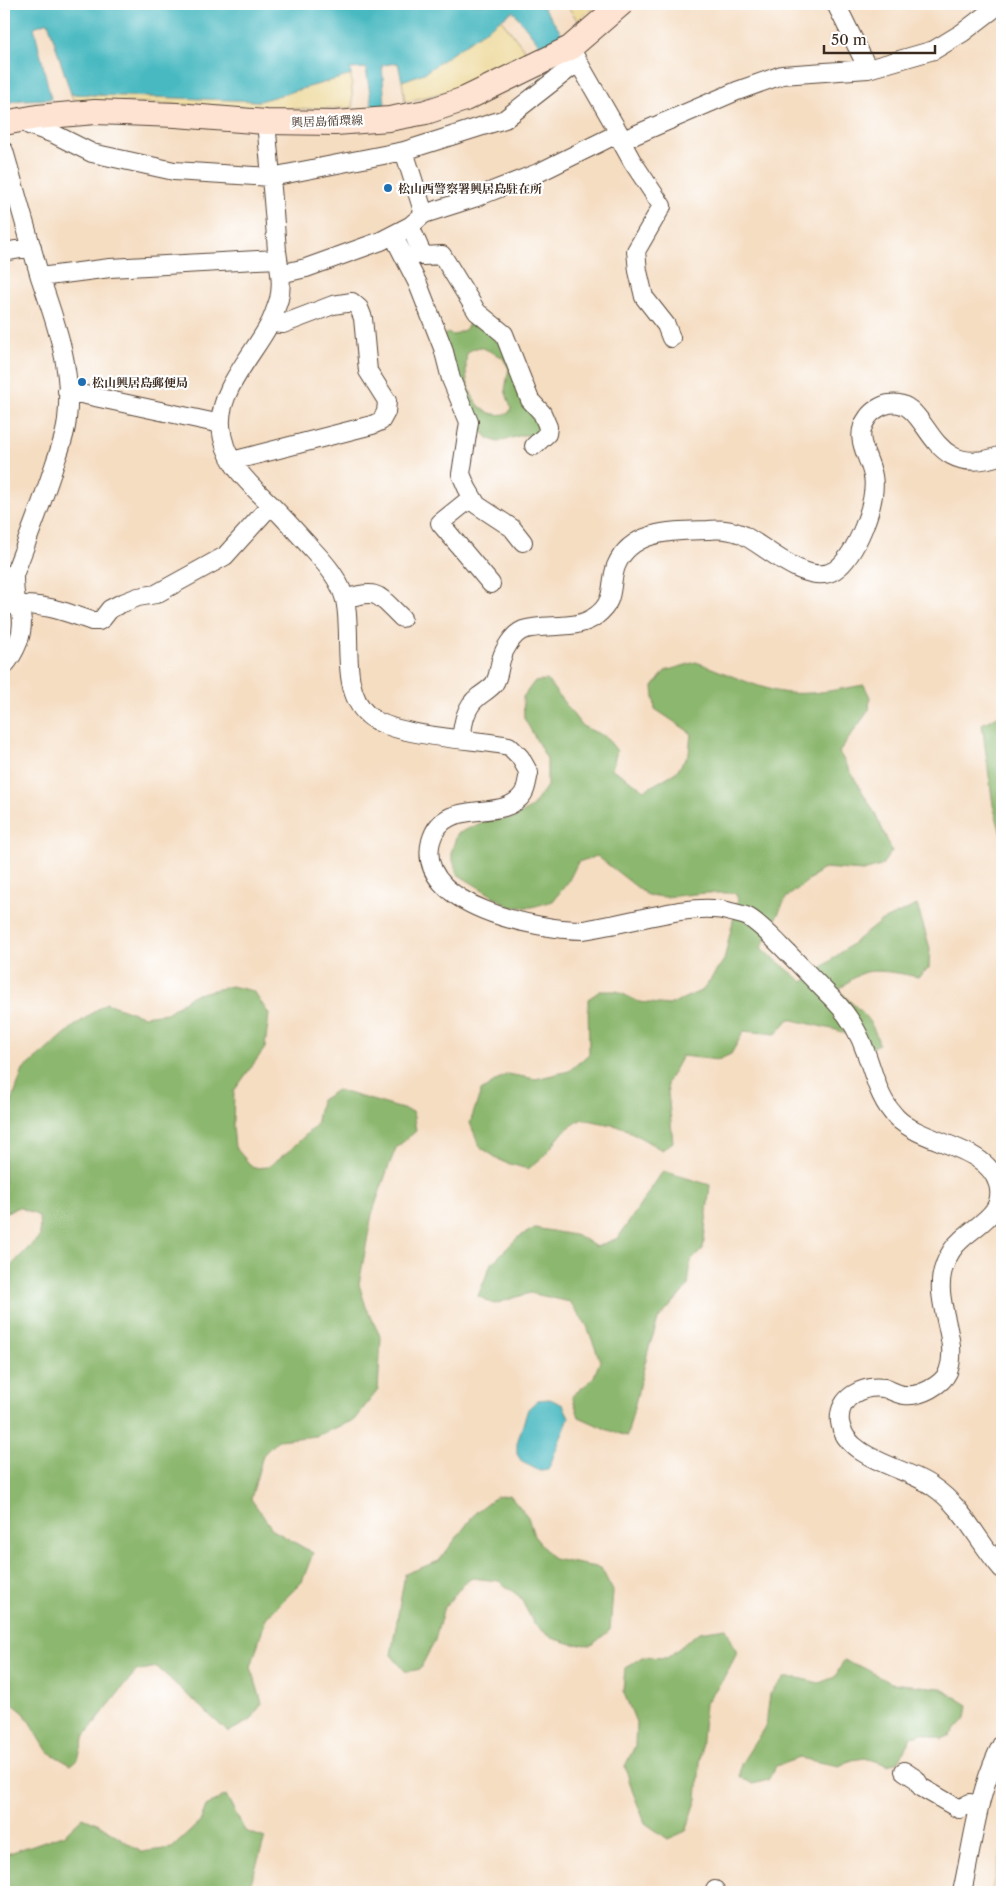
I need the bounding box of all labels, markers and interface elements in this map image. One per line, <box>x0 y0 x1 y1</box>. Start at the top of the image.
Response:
scale bar <box>824 22 935 54</box>
text: 50 m <box>831 30 867 49</box>
street label: 興居島循環線 <box>291 112 363 130</box>
place label: 松山西警察署興居島駐在所 <box>398 181 542 196</box>
marker: 松山西警察署興居島駐在所 <box>382 182 394 194</box>
place label: 松山興居島郵便局 <box>92 375 188 390</box>
marker: 松山興居島郵便局 <box>76 376 88 388</box>

